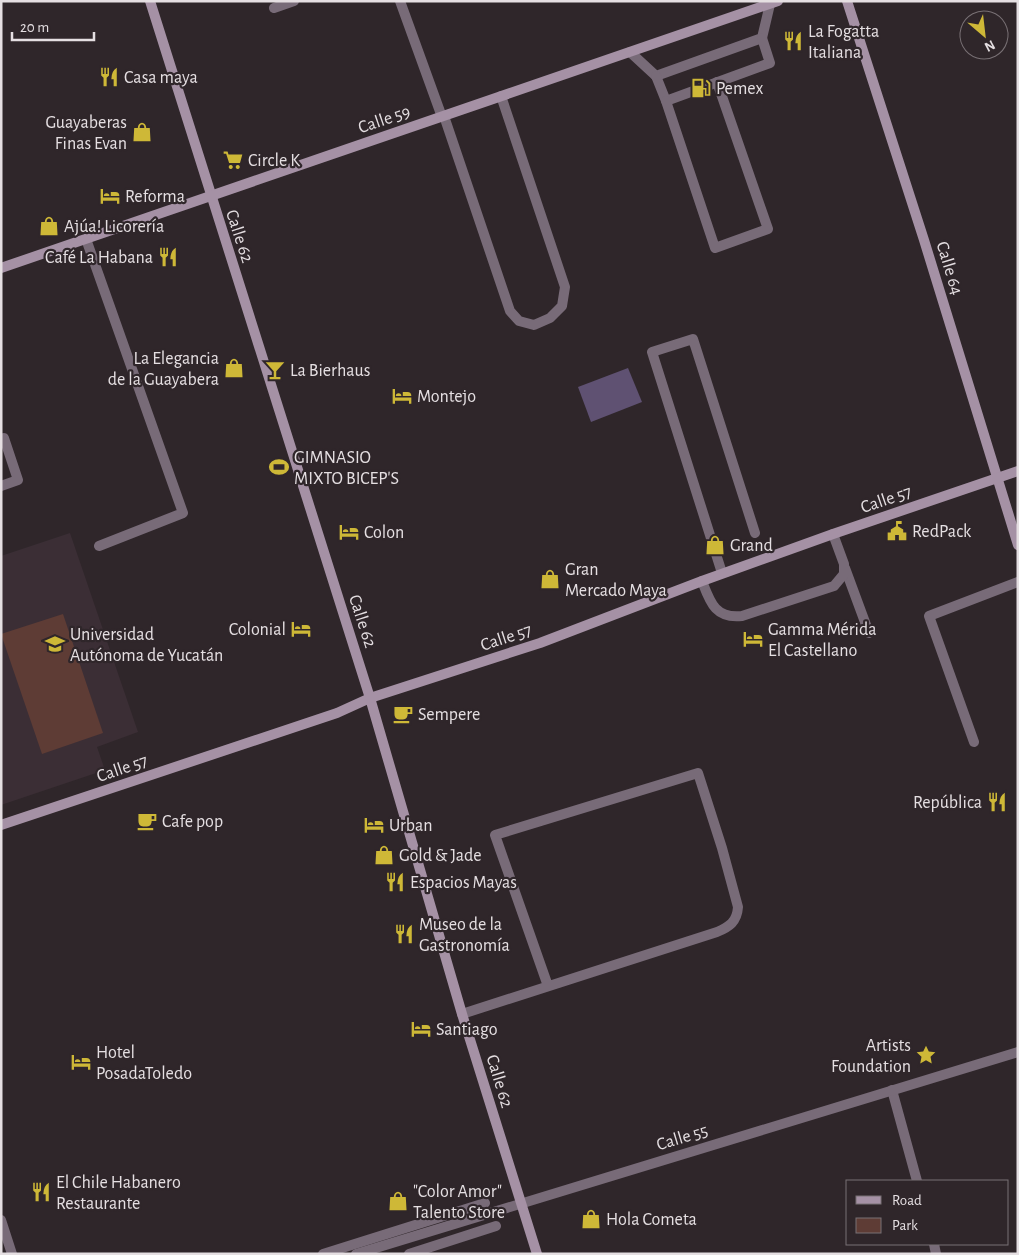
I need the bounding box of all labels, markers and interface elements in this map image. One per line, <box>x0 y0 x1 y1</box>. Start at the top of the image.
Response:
scale bar <box>12 10 95 42</box>
north arrow <box>959 10 1009 60</box>
text: 20 m <box>20 20 49 35</box>
place label: La Fogatta Italiana <box>808 23 879 62</box>
restaurant icon: La Fogatta Italiana <box>782 30 804 52</box>
text: N <box>982 37 997 54</box>
restaurant icon: Casa maya <box>98 66 120 88</box>
place label: Casa maya <box>124 69 198 87</box>
fuel station icon: Pemex <box>690 77 712 99</box>
place label: Pemex <box>716 80 764 98</box>
street label: Calle 59 <box>356 103 413 137</box>
place label: Guayaberas Finas Evan <box>45 114 127 153</box>
shop icon: Guayaberas Finas Evan <box>131 121 153 143</box>
supermarket icon: Circle K <box>222 149 244 171</box>
place label: Circle K <box>248 152 300 170</box>
hotel icon: Reforma <box>99 185 121 207</box>
place label: Reforma <box>125 188 185 206</box>
street label: Calle 62 <box>222 208 256 265</box>
shop icon: Ajúa! Licorería <box>38 215 60 237</box>
place label: Ajúa! Licorería <box>64 218 164 236</box>
street label: Calle 64 <box>932 239 966 298</box>
restaurant icon: Café La Habana <box>157 246 179 268</box>
place label: Café La Habana <box>45 249 153 267</box>
place label: La Elegancia de la Guayabera <box>108 350 219 389</box>
shop icon: La Elegancia de la Guayabera <box>223 357 245 379</box>
bar icon: La Bierhaus <box>264 359 286 381</box>
place label: La Bierhaus <box>290 362 370 380</box>
hotel icon: Montejo <box>391 385 413 407</box>
place label: Montejo <box>417 388 476 406</box>
place label: GIMNASIO MIXTO BICEP'S <box>294 449 399 488</box>
sports icon: GIMNASIO MIXTO BICEP'S <box>268 456 290 478</box>
street label: Calle 57 <box>858 483 914 517</box>
public building icon: RedPack <box>886 520 908 542</box>
hotel icon: Colon <box>338 521 360 543</box>
place label: RedPack <box>912 523 972 541</box>
place label: Colon <box>364 524 404 542</box>
shop icon: Grand <box>704 534 726 556</box>
place label: Grand <box>730 537 773 555</box>
place label: Gran Mercado Maya <box>565 561 667 600</box>
shop icon: Gran Mercado Maya <box>539 568 561 590</box>
street label: Calle 62 <box>345 593 379 650</box>
hotel icon: Colonial <box>290 618 312 640</box>
place label: Colonial <box>229 621 286 639</box>
street label: Calle 57 <box>478 621 534 655</box>
place label: Gamma Mérida El Castellano <box>768 621 877 660</box>
place label: Universidad Autónoma de Yucatán <box>70 626 223 665</box>
hotel icon: Gamma Mérida El Castellano <box>742 628 764 650</box>
school or university icon: Universidad Autónoma de Yucatán <box>44 633 66 655</box>
cafe icon: Sempere <box>392 703 414 725</box>
place label: Sempere <box>418 706 480 724</box>
street label: Calle 57 <box>94 752 150 786</box>
restaurant icon: República <box>986 791 1008 813</box>
place label: República <box>913 794 982 812</box>
cafe icon: Cafe pop <box>136 810 158 832</box>
place label: Cafe pop <box>162 813 223 831</box>
hotel icon: Urban <box>363 814 385 836</box>
place label: Urban <box>389 817 432 835</box>
shop icon: Gold & Jade <box>373 844 395 866</box>
place label: Gold & Jade <box>399 847 482 865</box>
restaurant icon: Espacios Mayas <box>384 871 406 893</box>
place label: Espacios Mayas <box>410 874 517 892</box>
place label: Museo de la Gastronomía <box>419 916 510 955</box>
restaurant icon: Museo de la Gastronomía <box>393 923 415 945</box>
hotel icon: Santiago <box>410 1018 432 1040</box>
place label: Santiago <box>436 1021 498 1039</box>
place label: Artists Foundation <box>831 1037 911 1076</box>
place label: Hotel PosadaToledo <box>96 1044 192 1083</box>
place icon: Artists Foundation <box>915 1044 937 1066</box>
hotel icon: Hotel PosadaToledo <box>70 1051 92 1073</box>
street label: Calle 62 <box>482 1053 516 1110</box>
street label: Calle 55 <box>654 1122 710 1154</box>
place label: El Chile Habanero Restaurante <box>56 1174 181 1213</box>
legend <box>846 1180 1009 1245</box>
restaurant icon: El Chile Habanero Restaurante <box>30 1181 52 1203</box>
place label: "Color Amor" Talento Store <box>413 1183 505 1222</box>
shop icon: "Color Amor" Talento Store <box>387 1190 409 1212</box>
text: Road <box>892 1193 922 1208</box>
shop icon: Hola Cometa <box>580 1208 602 1230</box>
place label: Hola Cometa <box>606 1211 697 1229</box>
text: Park <box>892 1218 918 1233</box>

